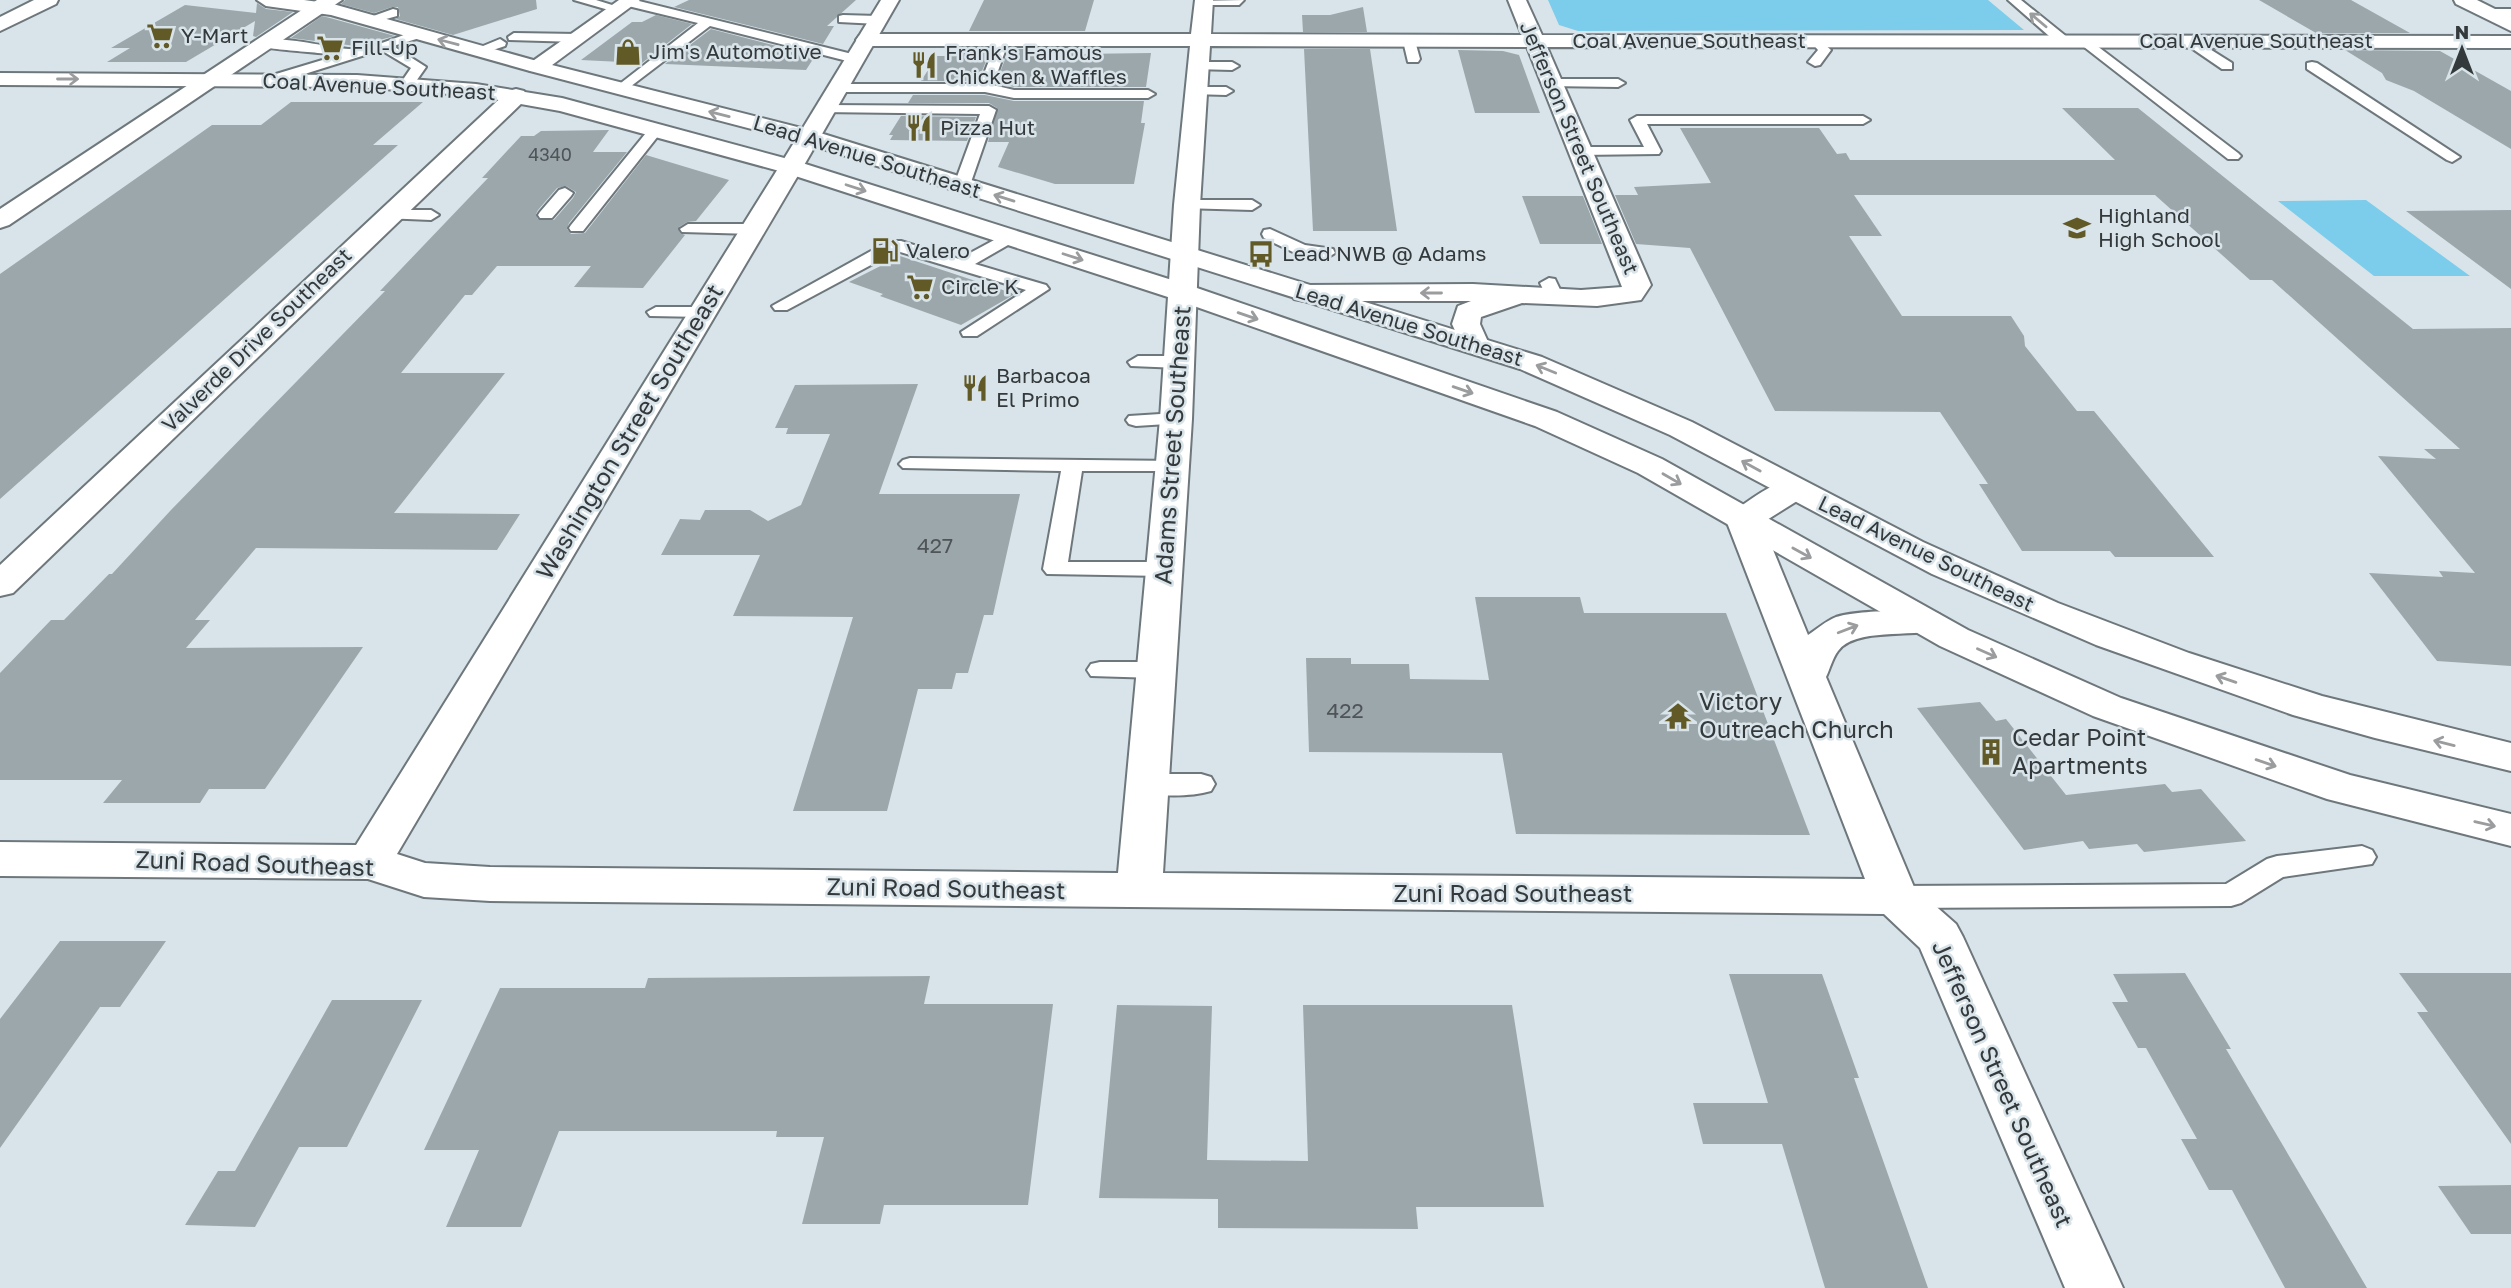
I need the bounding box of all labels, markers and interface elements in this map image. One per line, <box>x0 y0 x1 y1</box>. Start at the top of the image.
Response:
one-way arrow <box>2030 12 2048 28</box>
north arrow <box>2427 14 2497 84</box>
street label: Jefferson Street Southeast <box>1515 17 1645 278</box>
text: N <box>2455 20 2469 43</box>
supermarket icon: Y-Mart <box>145 21 175 51</box>
place label: Y-Mart <box>181 22 249 48</box>
street label: Coal Avenue Southeast <box>1572 27 1806 53</box>
street label: Coal Avenue Southeast <box>2139 27 2373 53</box>
supermarket icon: Fill-Up <box>315 33 345 63</box>
place label: Fill-Up <box>351 34 418 60</box>
one-way arrow <box>437 35 459 48</box>
shop icon: Jim's Automotive <box>613 37 643 67</box>
place label: Jim's Automotive <box>649 38 822 64</box>
place label: Frank's Famous Chicken & Waffles <box>945 39 1127 89</box>
restaurant icon: Frank's Famous Chicken & Waffles <box>909 50 939 80</box>
street label: Coal Avenue Southeast <box>262 67 496 105</box>
one-way arrow <box>56 72 79 86</box>
one-way arrow <box>708 107 731 120</box>
street label: Lead Avenue Southeast <box>750 109 984 203</box>
restaurant icon: Pizza Hut <box>904 113 934 143</box>
place label: Pizza Hut <box>940 114 1035 140</box>
house number: 4340 <box>528 143 572 165</box>
one-way arrow <box>845 182 867 195</box>
one-way arrow <box>994 191 1016 204</box>
place label: Highland High School <box>2098 202 2220 252</box>
school or university icon: Highland High School <box>2062 213 2092 243</box>
fuel station icon: Valero <box>870 236 900 266</box>
place label: Valero <box>906 237 970 263</box>
bus stop icon: Lead NWB @ Adams <box>1246 239 1276 269</box>
place label: Lead NWB @ Adams <box>1282 240 1486 266</box>
street label: Valverde Drive Southeast <box>156 242 357 437</box>
one-way arrow <box>1061 252 1083 265</box>
supermarket icon: Circle K <box>905 272 935 302</box>
place label: Circle K <box>941 273 1019 299</box>
street label: Lead Avenue Southeast <box>1292 277 1526 371</box>
street label: Washington Street Southeast <box>529 278 729 584</box>
one-way arrow <box>1419 286 1442 300</box>
street label: Adams Street Southeast <box>1147 304 1196 585</box>
one-way arrow <box>1237 310 1259 323</box>
one-way arrow <box>1535 361 1557 374</box>
place label: Barbacoa El Primo <box>996 362 1091 412</box>
restaurant icon: Barbacoa El Primo <box>960 373 990 403</box>
one-way arrow <box>1452 385 1474 397</box>
one-way arrow <box>1741 459 1762 472</box>
one-way arrow <box>1662 472 1682 486</box>
street label: Lead Avenue Southeast <box>1814 489 2039 617</box>
house number: 427 <box>917 532 953 558</box>
one-way arrow <box>1792 546 1812 560</box>
one-way arrow <box>1837 622 1858 635</box>
one-way arrow <box>1975 647 1997 660</box>
one-way arrow <box>2216 672 2238 684</box>
place label: Victory Outreach Church <box>1699 686 1894 743</box>
house number: 422 <box>1326 697 1364 723</box>
temple icon: Victory Outreach Church <box>1663 701 1693 731</box>
place label: Cedar Point Apartments <box>2012 722 2148 779</box>
one-way arrow <box>2433 736 2456 749</box>
building icon: Cedar Point Apartments <box>1976 737 2006 767</box>
one-way arrow <box>2255 758 2277 770</box>
one-way arrow <box>2473 818 2496 831</box>
street label: Zuni Road Southeast <box>135 844 375 881</box>
street label: Zuni Road Southeast <box>826 871 1066 904</box>
street label: Zuni Road Southeast <box>1394 878 1632 907</box>
street label: Jefferson Street Southeast <box>1927 935 2080 1231</box>

